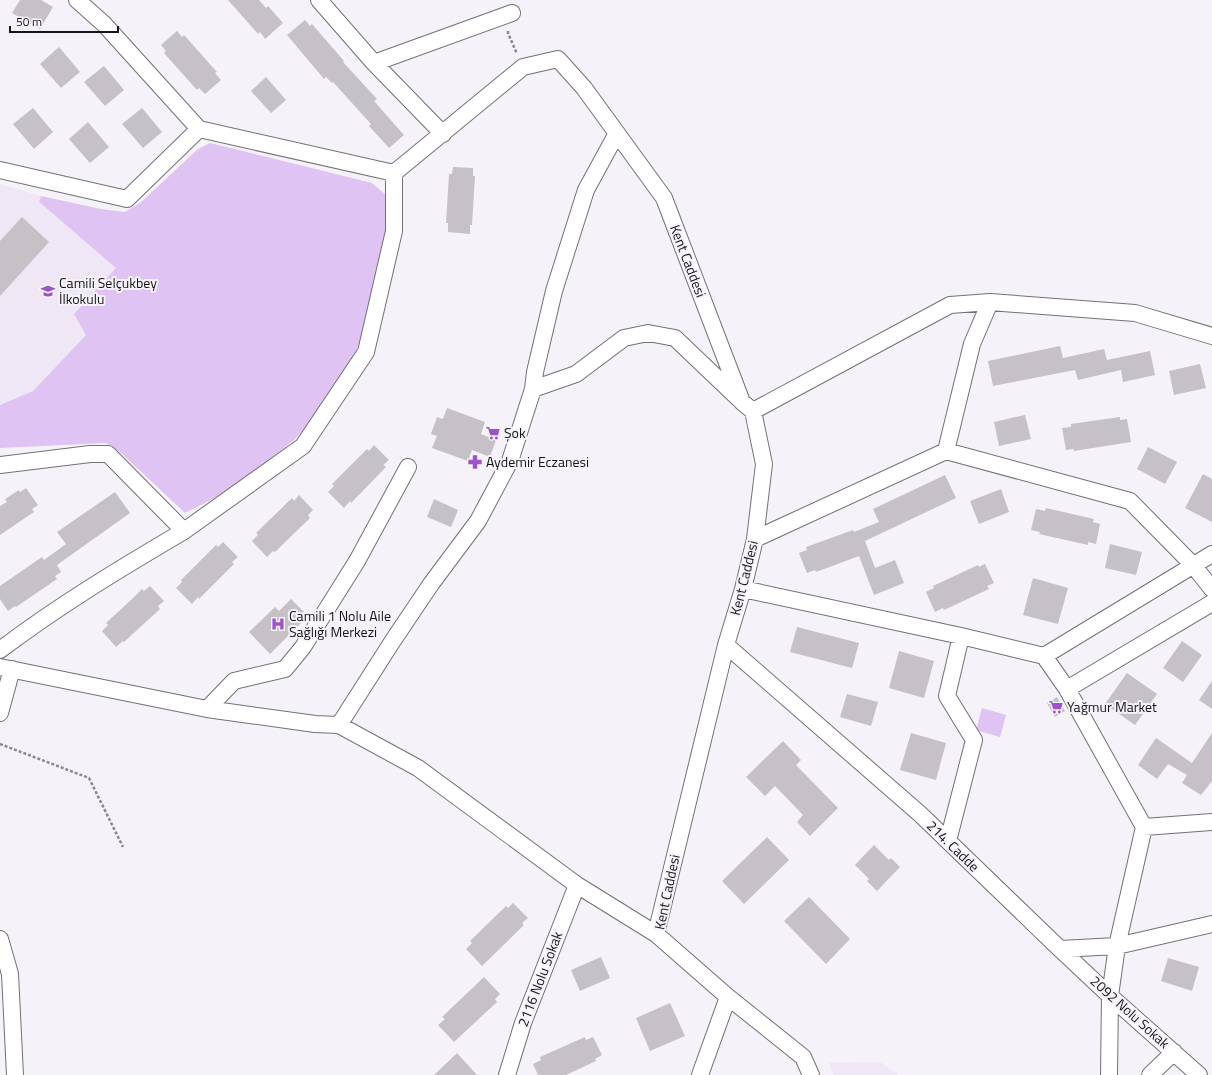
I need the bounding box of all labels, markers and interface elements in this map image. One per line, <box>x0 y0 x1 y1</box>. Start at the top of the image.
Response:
scale bar <box>10 8 118 34</box>
text: 50 m <box>16 12 42 31</box>
street label: Kent Caddesi <box>665 221 712 300</box>
place label: Camili Selçukbey İlkokulu <box>59 272 157 309</box>
school or university icon: Camili Selçukbey İlkokulu <box>40 283 56 299</box>
place label: Şok <box>504 422 526 443</box>
supermarket icon: Şok <box>485 425 501 441</box>
place label: Aydemir Eczanesi <box>486 451 589 472</box>
pharmacy icon: Aydemir Eczanesi <box>467 454 483 470</box>
street label: Kent Caddesi <box>724 538 763 617</box>
place label: Camili 1 Nolu Aile Sağlığı Merkezi <box>289 605 391 642</box>
hospital icon: Camili 1 Nolu Aile Sağlığı Merkezi <box>270 616 286 632</box>
place label: Yağmur Market <box>1067 696 1157 717</box>
supermarket icon: Yağmur Market <box>1048 699 1064 715</box>
street label: 214. Cadde <box>922 815 984 876</box>
street label: Kent Caddesi <box>648 852 685 931</box>
street label: 2116 Nolu Sokak <box>512 928 567 1029</box>
street label: 2092 Nolu Sokak <box>1086 970 1175 1053</box>

